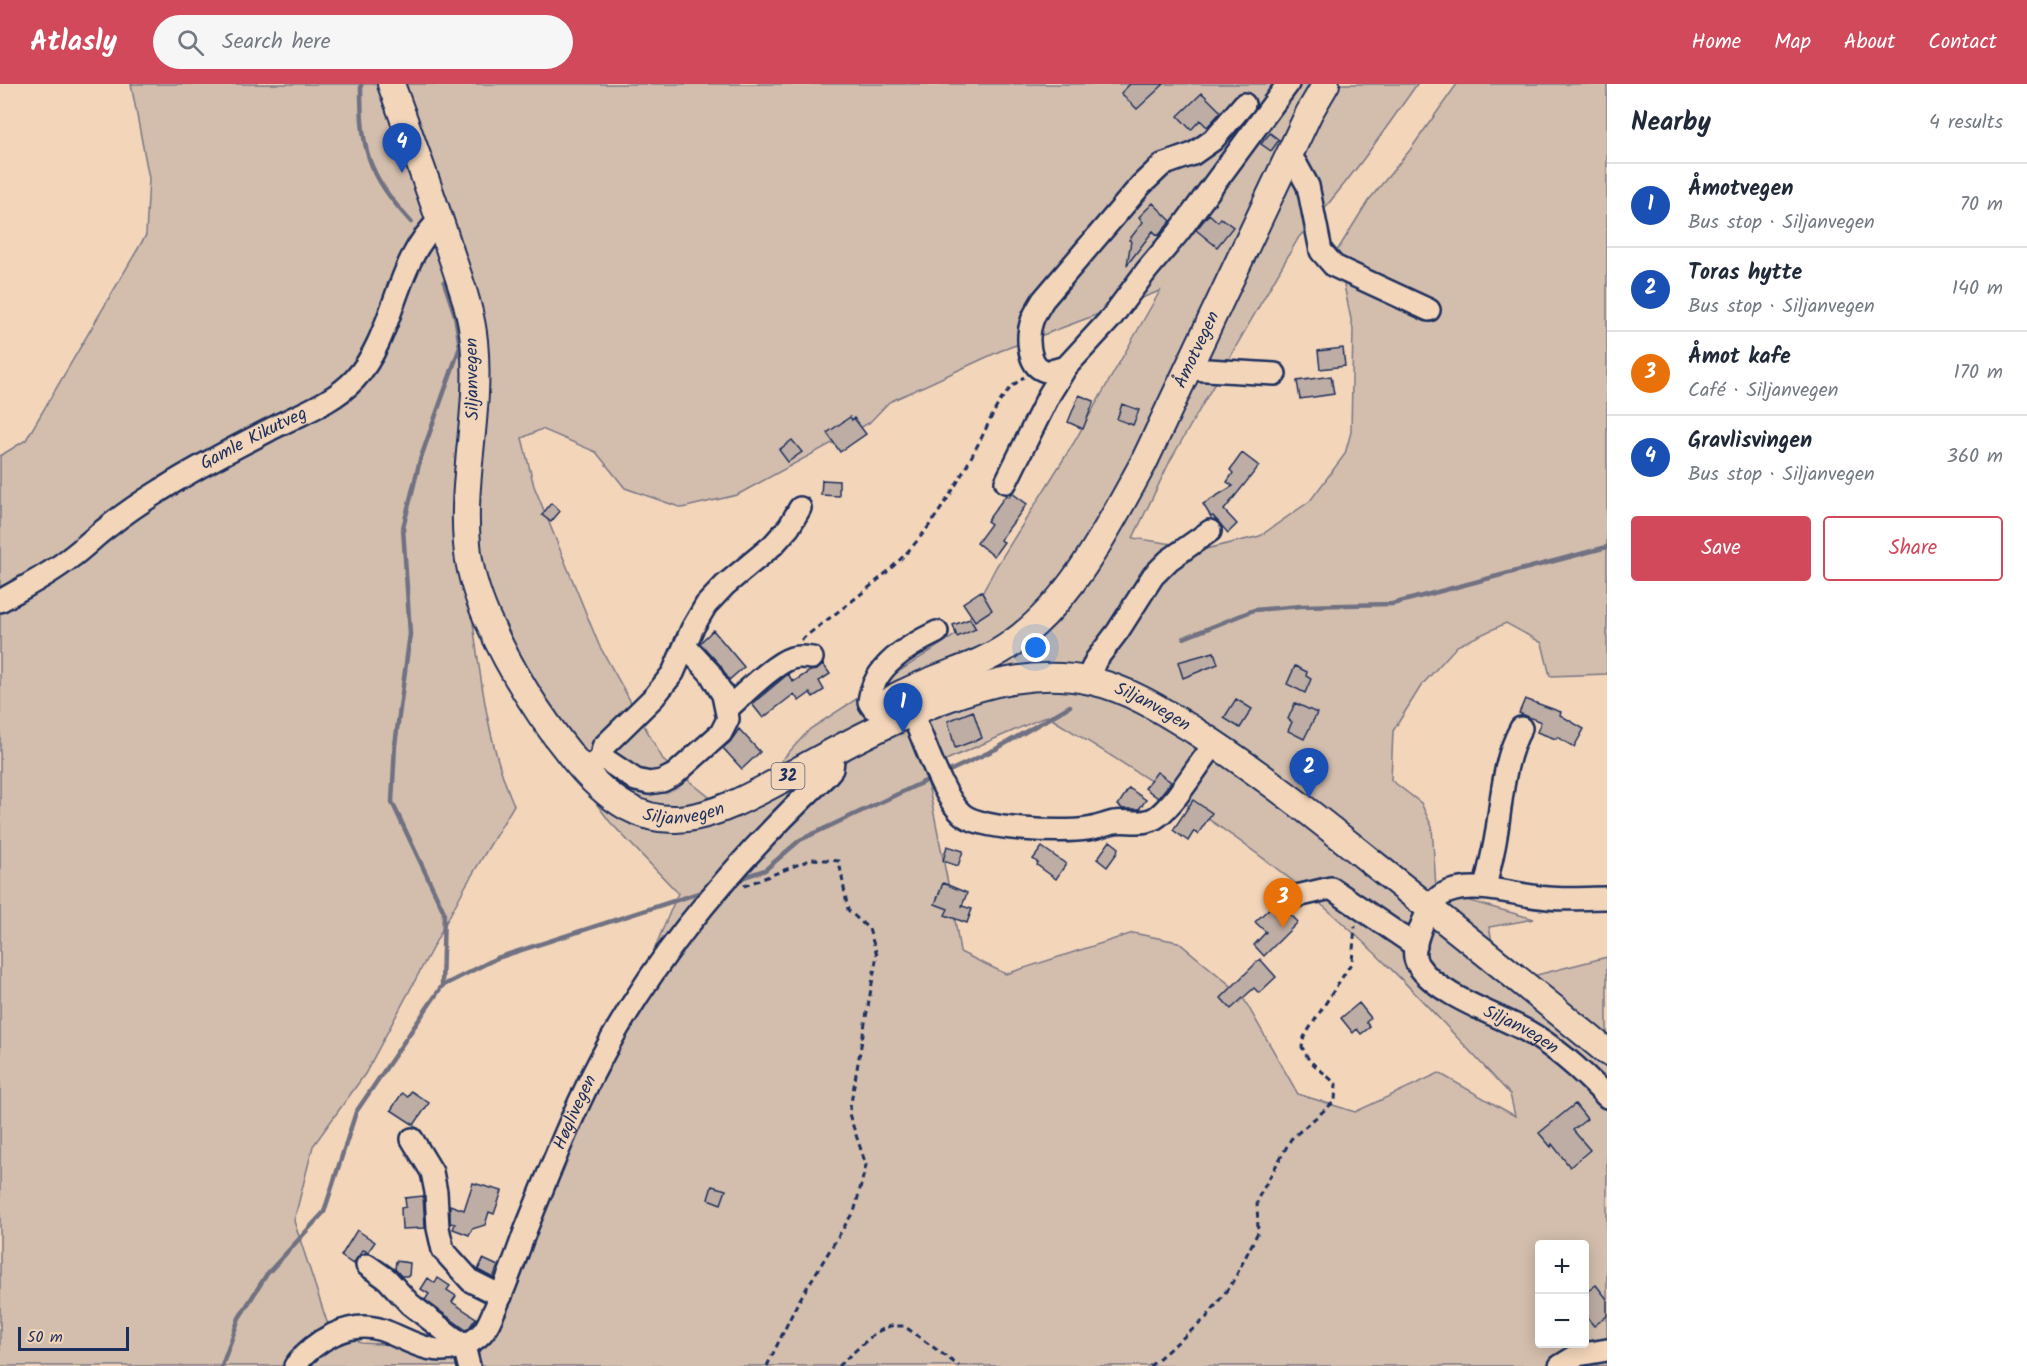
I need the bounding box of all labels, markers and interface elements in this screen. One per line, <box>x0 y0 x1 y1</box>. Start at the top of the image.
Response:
search box <box>153 15 573 69</box>
text: Atlasly <box>30 20 117 65</box>
text: Search here <box>222 25 331 60</box>
icon: search <box>174 26 207 59</box>
text: Home <box>1692 26 1741 59</box>
text: Map <box>1774 26 1811 59</box>
text: About <box>1844 26 1895 59</box>
text: Contact <box>1928 26 1997 59</box>
text: Nearby <box>1631 102 1711 144</box>
text: 4 results <box>1929 107 2003 139</box>
pin: 4 <box>382 124 422 173</box>
text: Åmotvegen <box>1688 172 1793 207</box>
text: 1 <box>1647 189 1654 221</box>
text: 70 m <box>1960 189 2003 221</box>
text: Bus stop · Siljanvegen <box>1688 207 1875 239</box>
text: Toras hytte <box>1688 256 1802 291</box>
text: 2 <box>1645 273 1656 305</box>
text: 140 m <box>1952 273 2003 305</box>
text: Bus stop · Siljanvegen <box>1688 291 1875 323</box>
street label: Åmotvegen <box>1166 306 1228 393</box>
street label: Siljanvegen <box>458 337 488 421</box>
text: Åmot kafe <box>1688 340 1791 375</box>
text: 3 <box>1645 357 1656 389</box>
text: 170 m <box>1954 357 2003 389</box>
text: Café · Siljanvegen <box>1688 375 1838 407</box>
street label: Gamle Kikutveg <box>195 399 312 478</box>
text: Gravlisvingen <box>1688 424 1812 459</box>
text: 4 <box>1645 441 1656 473</box>
text: 360 m <box>1947 441 2003 473</box>
text: Bus stop · Siljanvegen <box>1688 459 1875 491</box>
button: Save <box>1631 516 1811 581</box>
button: Share <box>1823 516 2003 581</box>
your location <box>1021 633 1050 662</box>
street label: Siljanvegen <box>1110 675 1196 739</box>
pin: 1 <box>884 684 922 733</box>
pin: 2 <box>1290 748 1328 798</box>
road number: 32 <box>772 763 804 789</box>
street label: Siljanvegen <box>639 794 729 834</box>
pin: 3 <box>1264 878 1302 928</box>
street label: Siljanvegen <box>1478 998 1565 1062</box>
street label: Høglivegen <box>545 1070 605 1154</box>
map controls <box>1535 1240 1589 1348</box>
button: + <box>1535 1240 1589 1294</box>
button: − <box>1535 1294 1589 1348</box>
scale bar <box>18 1324 129 1352</box>
text: 50 m <box>27 1325 63 1350</box>

